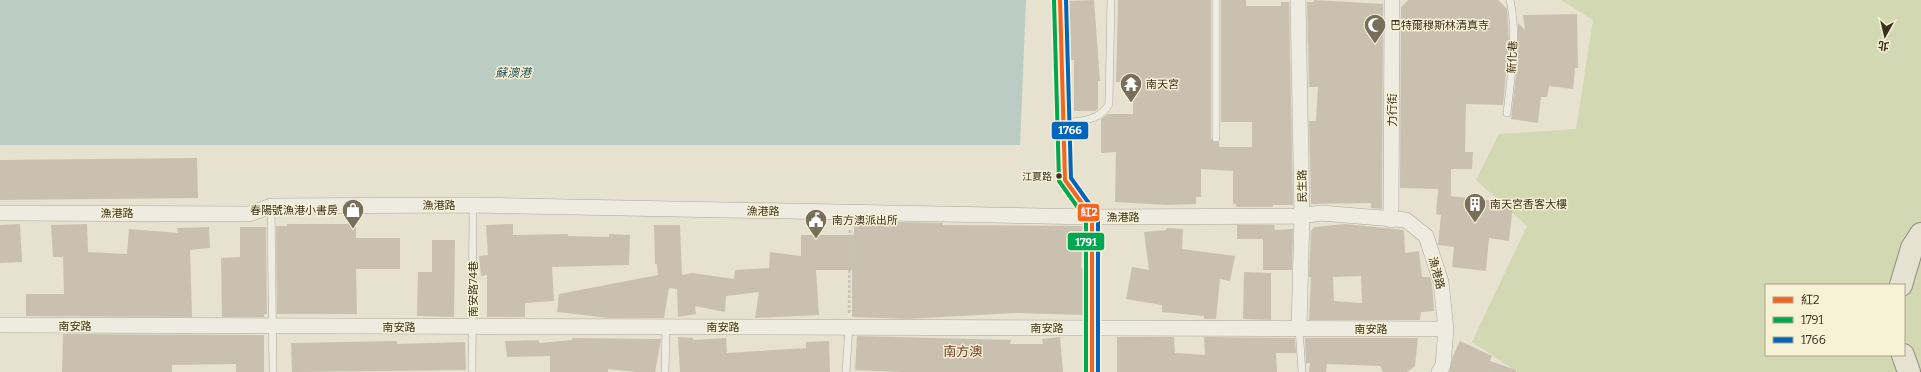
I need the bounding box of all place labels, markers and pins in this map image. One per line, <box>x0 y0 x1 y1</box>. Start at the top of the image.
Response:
mosque icon: 巴特爾穆斯林清真寺 <box>1362 12 1388 45</box>
place label: 巴特爾穆斯林清真寺 <box>1390 19 1489 32</box>
temple icon: 南天宮 <box>1118 71 1144 104</box>
place label: 南天宮 <box>1146 78 1179 91</box>
place label: 江夏路 <box>1022 171 1052 183</box>
marker: 江夏路 <box>1054 171 1064 181</box>
building icon: 南天宮香客大樓 <box>1462 191 1488 224</box>
shop icon: 春陽號漁港小書房 <box>340 197 366 230</box>
place label: 南天宮香客大樓 <box>1490 198 1567 211</box>
place label: 春陽號漁港小書房 <box>250 204 338 217</box>
public building icon: 南方澳派出所 <box>803 207 829 240</box>
place label: 南方澳派出所 <box>832 214 898 227</box>

